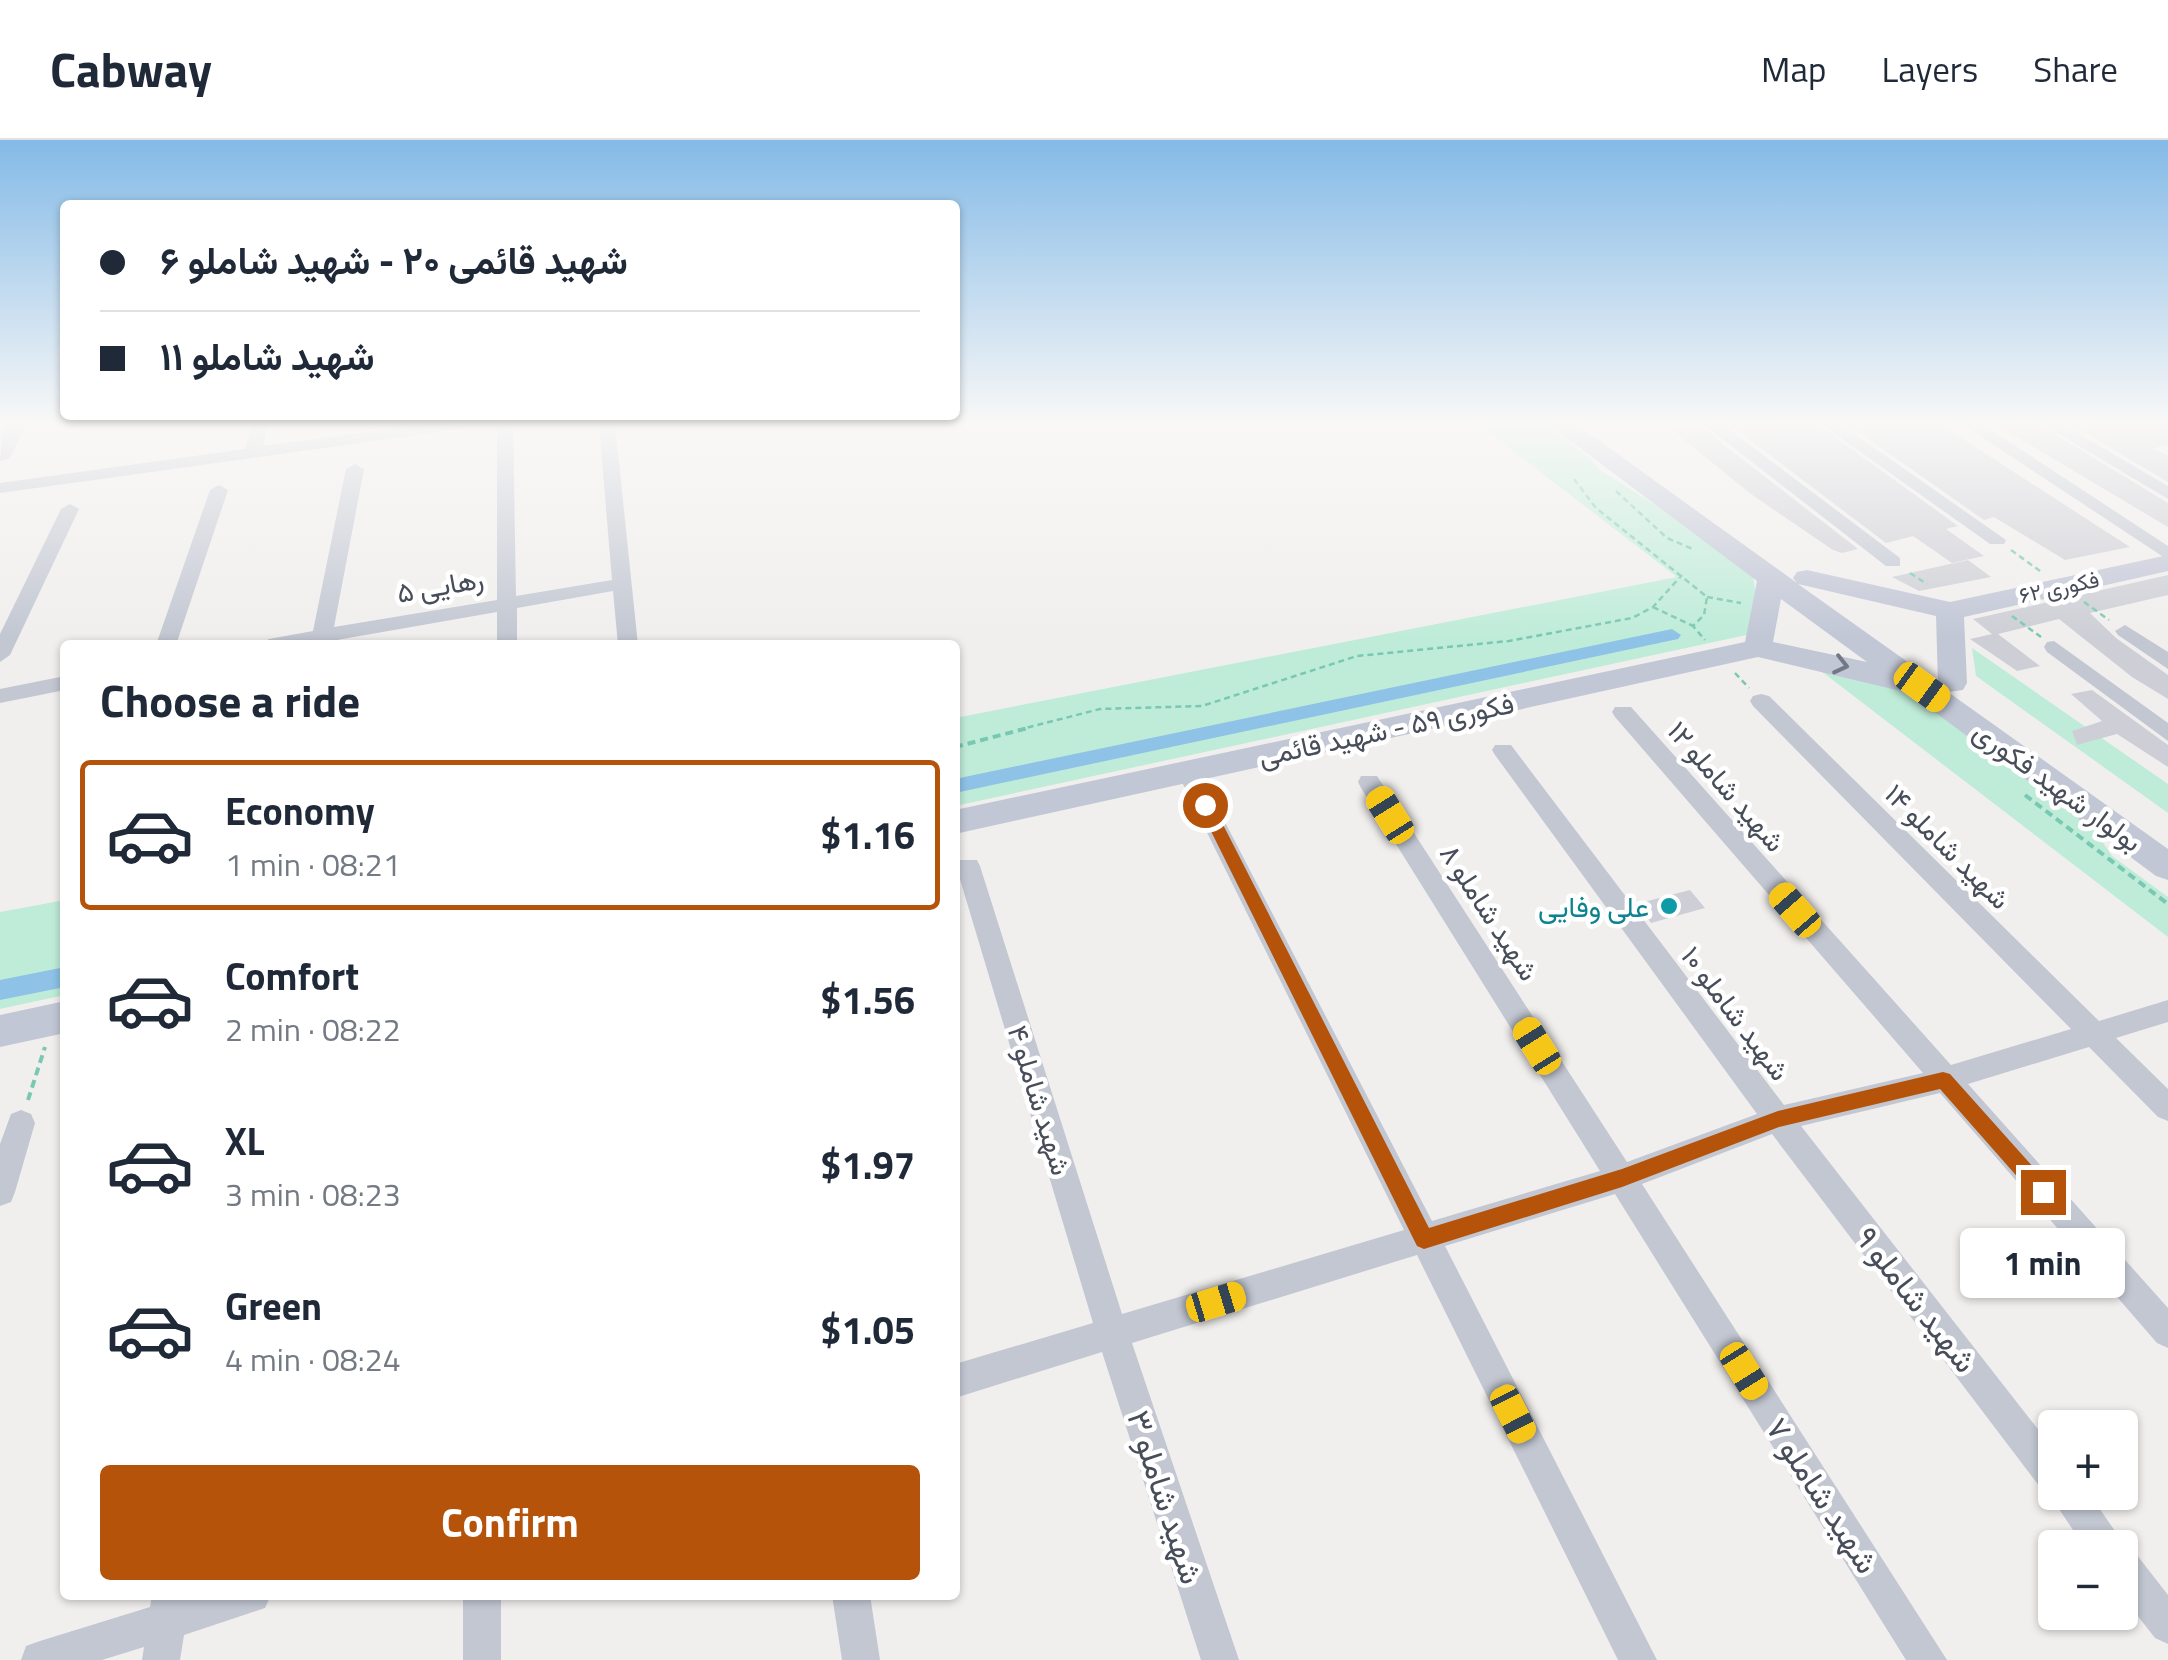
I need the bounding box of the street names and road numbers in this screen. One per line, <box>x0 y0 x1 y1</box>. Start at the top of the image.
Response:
street label: رهایی ۵ <box>393 556 487 614</box>
street label: فکوری ۶۲ <box>2016 562 2102 612</box>
street label: فکوری ۵۹ - شهید قائمی <box>1254 681 1518 777</box>
street label: بولوار شهید فکوری <box>1965 710 2151 862</box>
street label: شهید شاملو ۱۲ <box>1658 711 1796 861</box>
street label: شهید شاملو ۱۴ <box>1875 773 2021 919</box>
street label: شهید شاملو ۸ <box>1430 835 1550 989</box>
street label: شهید شاملو ۱۰ <box>1671 937 1801 1089</box>
street label: شهید شاملو ۴ <box>997 1020 1083 1180</box>
street label: شهید شاملو ۹ <box>1844 1216 1990 1382</box>
street label: شهید شاملو ۳ <box>1115 1404 1217 1590</box>
street label: شهید شاملو ۷ <box>1754 1407 1892 1583</box>

